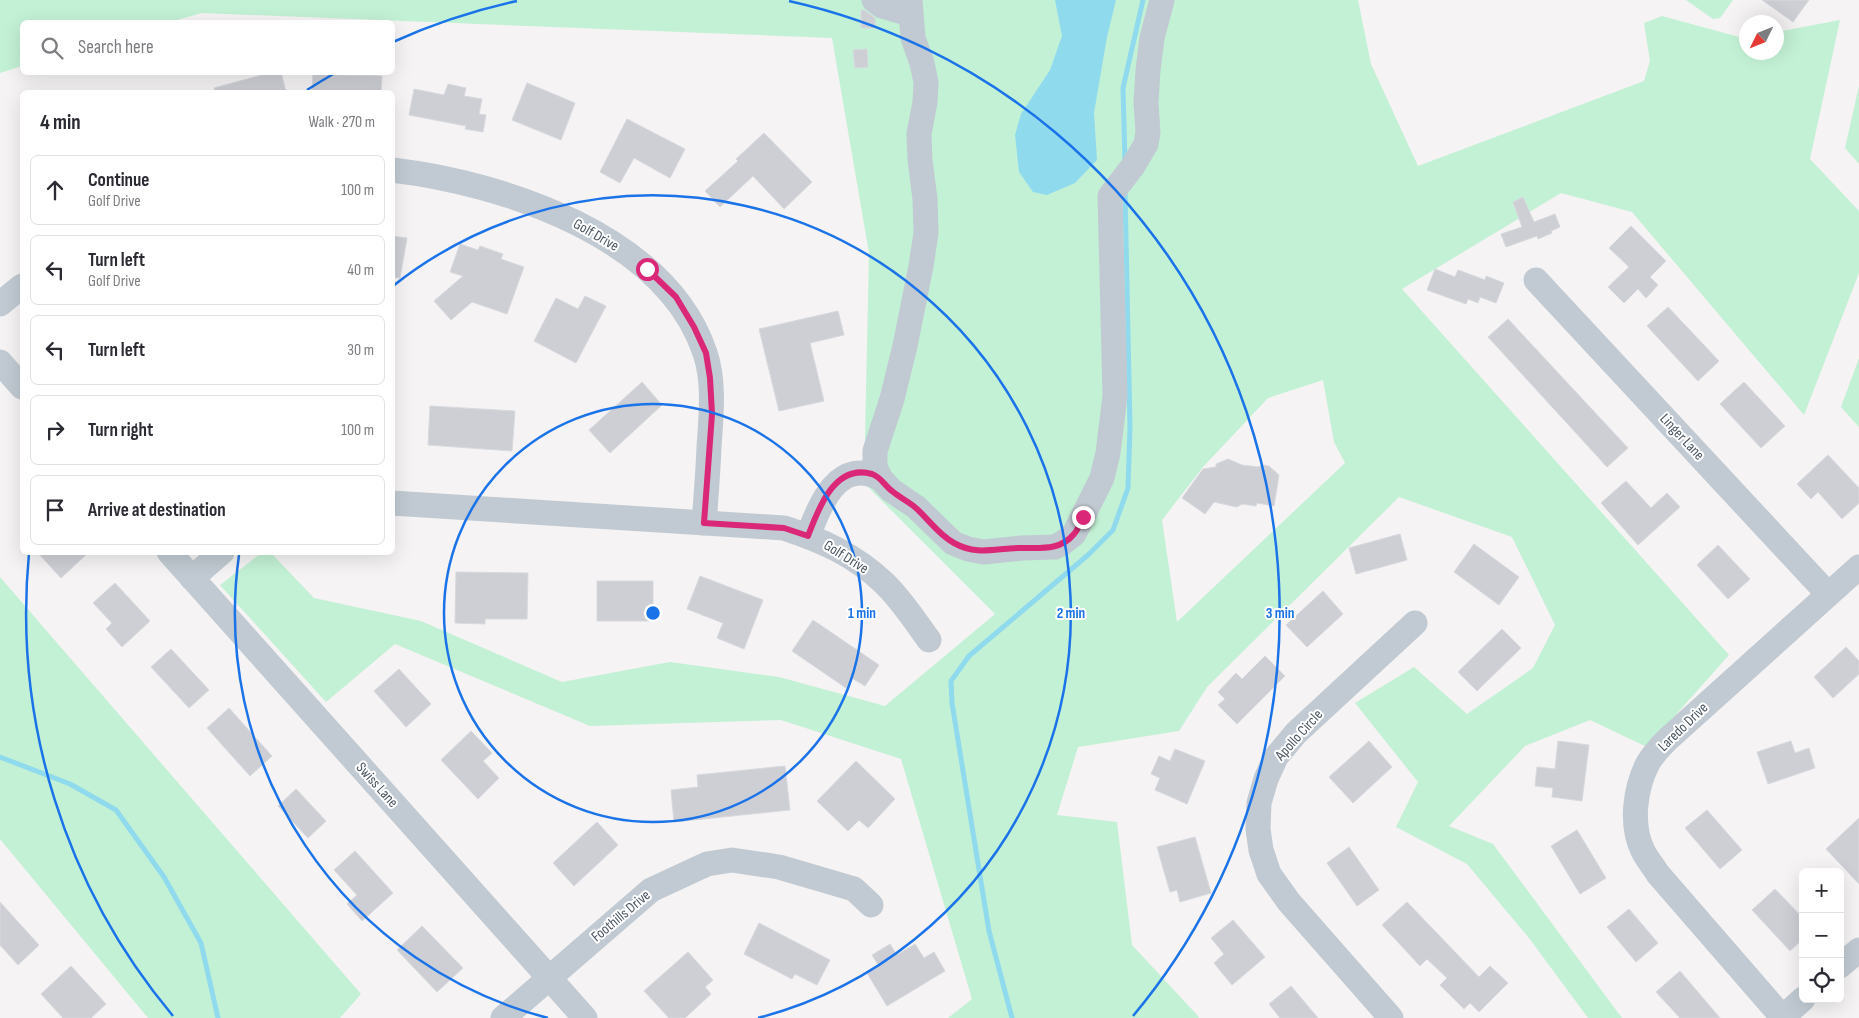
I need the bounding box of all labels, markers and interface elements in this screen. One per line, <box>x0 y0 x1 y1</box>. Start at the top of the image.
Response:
north arrow <box>1739 15 1784 60</box>
search box <box>20 20 395 75</box>
icon: search <box>38 34 66 62</box>
text: Search here <box>78 36 154 59</box>
text: 4 min <box>40 110 81 135</box>
text: Walk · 270 m <box>309 113 375 132</box>
text: Continue <box>88 169 149 192</box>
icon: ahead <box>41 176 69 204</box>
text: 100 m <box>341 181 374 200</box>
text: Golf Drive <box>88 192 141 211</box>
street label: Golf Drive <box>570 214 622 256</box>
text: Turn left <box>88 249 145 272</box>
icon: left <box>41 256 69 284</box>
route start <box>636 258 659 281</box>
text: 40 m <box>347 261 374 280</box>
text: Golf Drive <box>88 272 141 291</box>
icon: left <box>41 336 69 364</box>
text: Turn left <box>88 339 145 362</box>
text: 30 m <box>347 341 374 360</box>
street label: Linger Lane <box>1656 410 1708 464</box>
icon: right <box>41 416 69 444</box>
text: Turn right <box>88 419 153 442</box>
text: 100 m <box>341 421 374 440</box>
icon: arrive <box>41 496 69 524</box>
text: Arrive at destination <box>88 499 226 522</box>
route end <box>1072 506 1095 529</box>
street label: Golf Drive <box>820 536 872 578</box>
centre of rings <box>644 604 662 622</box>
text: 1 min <box>848 604 876 623</box>
text: 2 min <box>1057 604 1085 623</box>
text: 3 min <box>1266 604 1294 623</box>
street label: Laredo Drive <box>1654 698 1712 756</box>
street label: Apollo Circle <box>1270 706 1327 765</box>
street label: Swiss Lane <box>352 758 402 812</box>
map controls <box>1799 868 1844 1003</box>
button: + <box>1799 868 1844 913</box>
street label: Foothills Drive <box>588 886 654 946</box>
button: − <box>1799 913 1844 958</box>
button: locate <box>1799 958 1844 1003</box>

